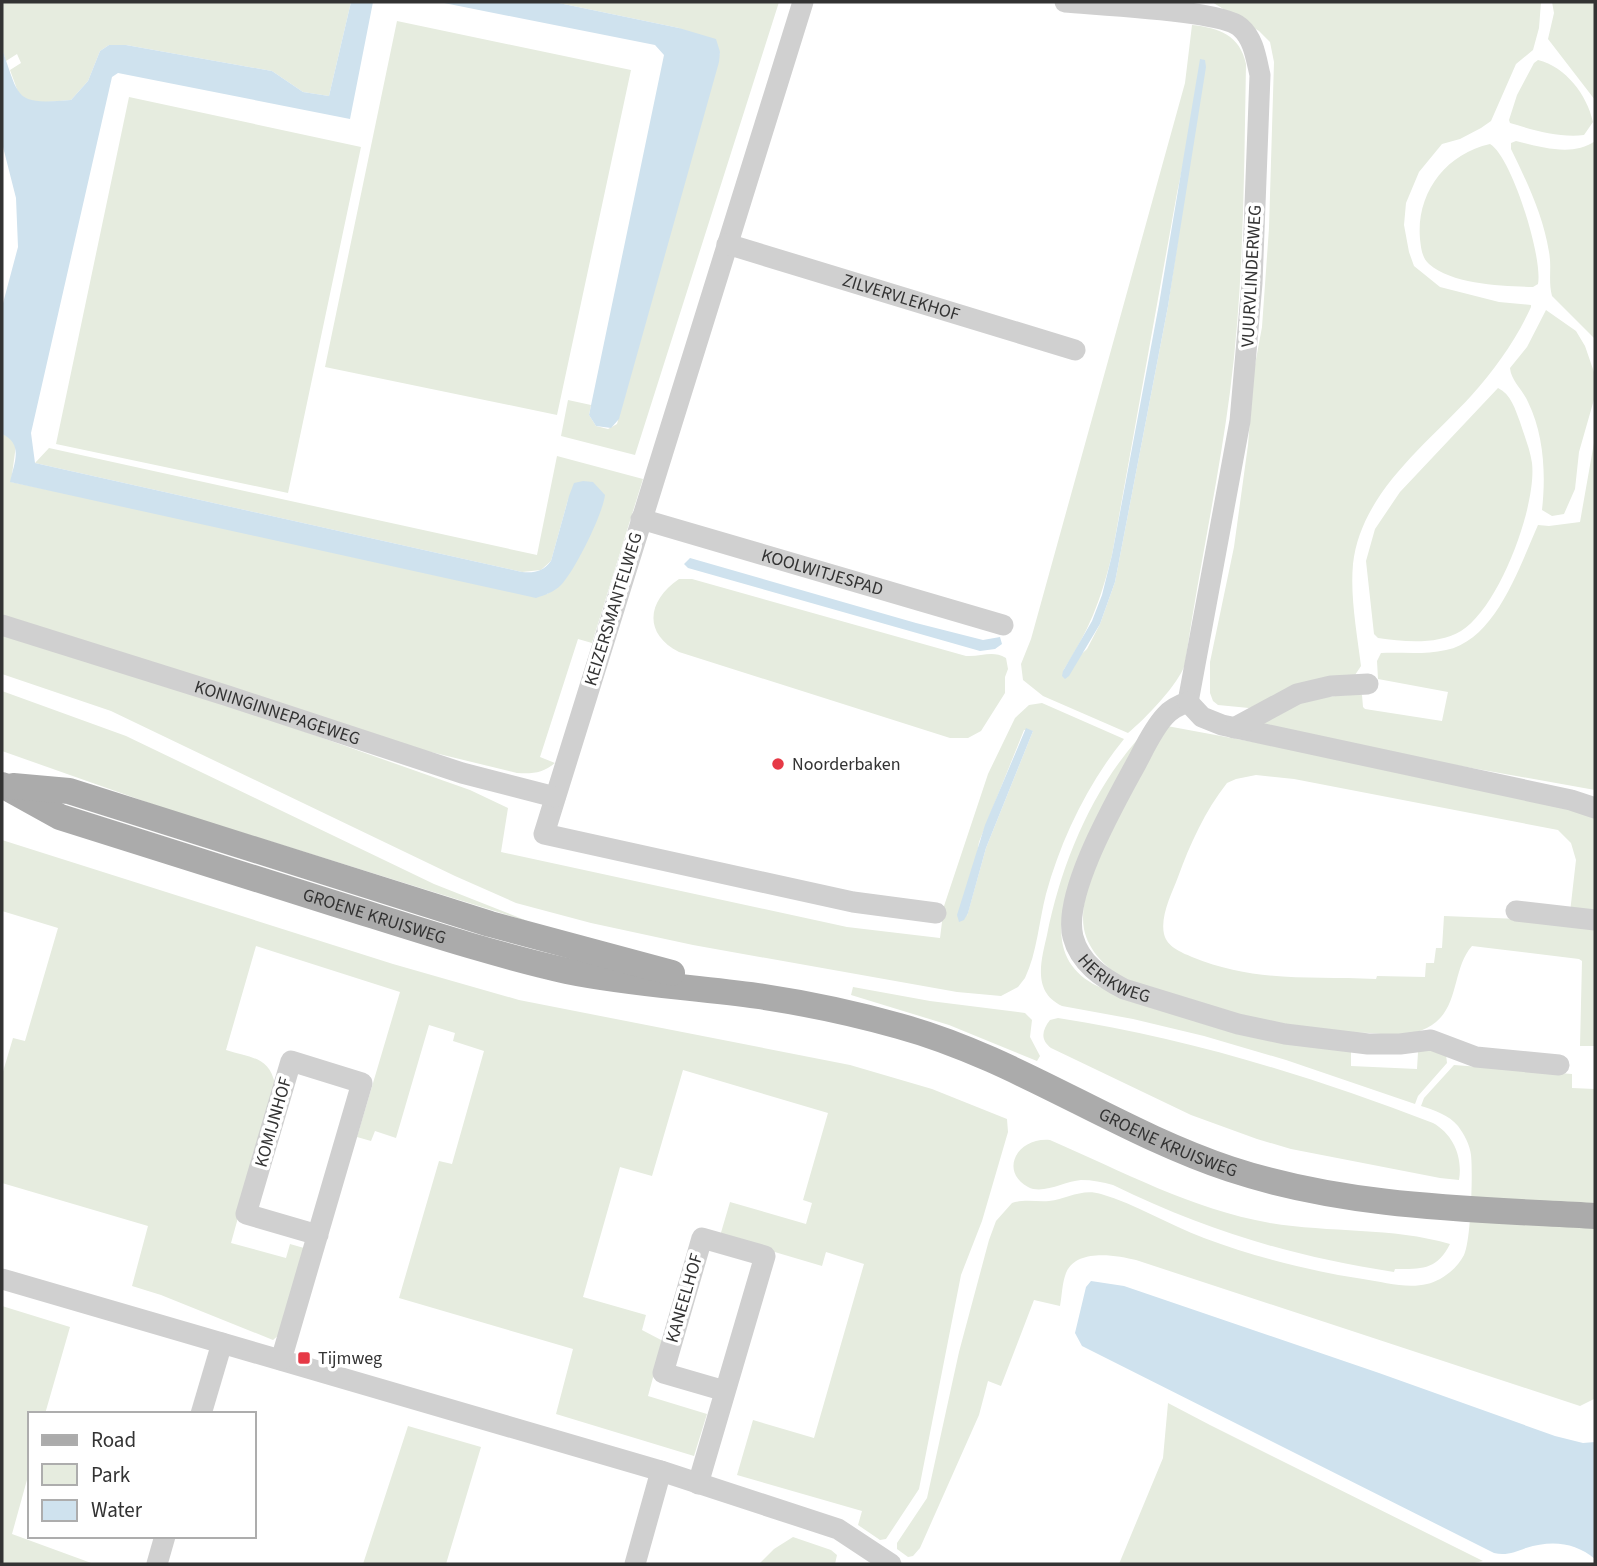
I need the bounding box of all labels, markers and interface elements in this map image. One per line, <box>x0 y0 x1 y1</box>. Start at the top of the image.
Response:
street label: VUURVLINDERWEG <box>1235 204 1268 348</box>
street label: ZILVERVLEKHOF <box>839 268 963 327</box>
street label: KEIZERSMANTELWEG <box>578 529 649 689</box>
street label: KOOLWITJESPAD <box>758 543 886 602</box>
street label: KONINGINNEPAGEWEG <box>191 674 363 752</box>
place label: Noorderbaken <box>792 752 901 777</box>
marker: Noorderbaken <box>770 756 786 772</box>
street label: GROENE KRUISWEG <box>300 882 449 951</box>
street label: HERIKWEG <box>1072 949 1153 1009</box>
street label: KOMIJNHOF <box>249 1074 298 1170</box>
street label: GROENE KRUISWEG <box>1094 1102 1241 1184</box>
street label: KANEELHOF <box>660 1250 709 1346</box>
place label: Tijmweg <box>318 1346 382 1371</box>
marker: Tijmweg <box>296 1350 312 1366</box>
legend <box>28 1412 256 1538</box>
text: Road <box>91 1425 136 1455</box>
text: Park <box>91 1460 131 1490</box>
text: Water <box>91 1495 143 1525</box>

